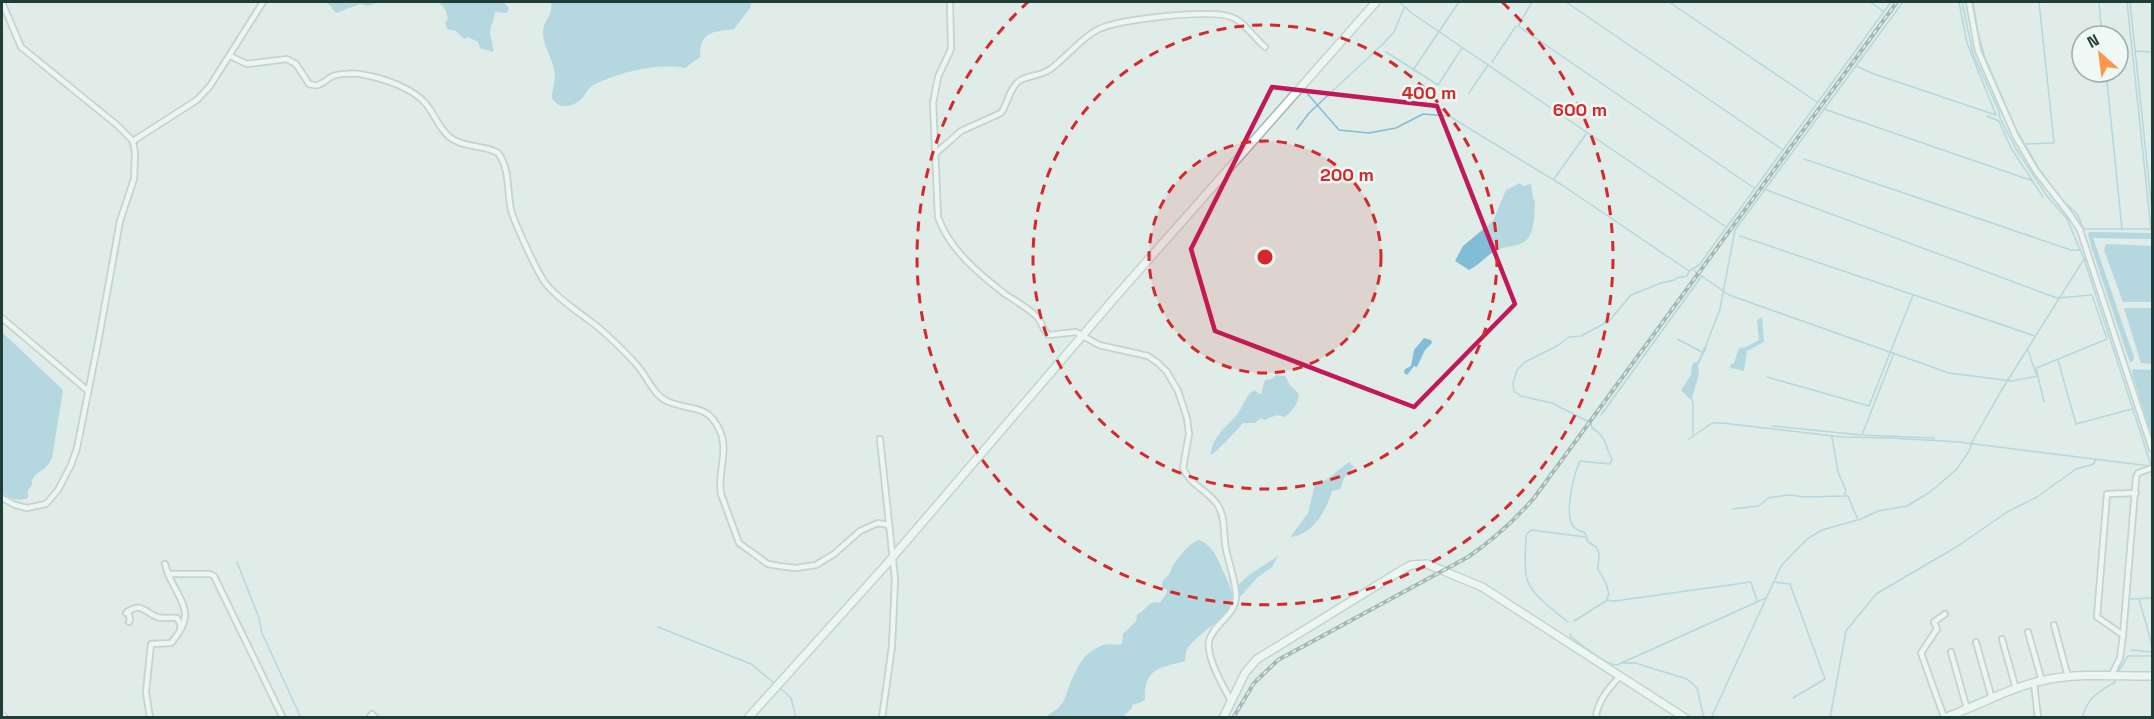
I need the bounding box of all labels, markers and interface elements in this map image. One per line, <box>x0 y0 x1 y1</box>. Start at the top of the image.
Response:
north arrow <box>2070 24 2130 84</box>
text: N <box>2084 29 2103 53</box>
text: 400 m <box>1402 81 1456 104</box>
text: 600 m <box>1553 98 1607 121</box>
text: 200 m <box>1320 163 1374 186</box>
centre of rings <box>1255 247 1275 267</box>

